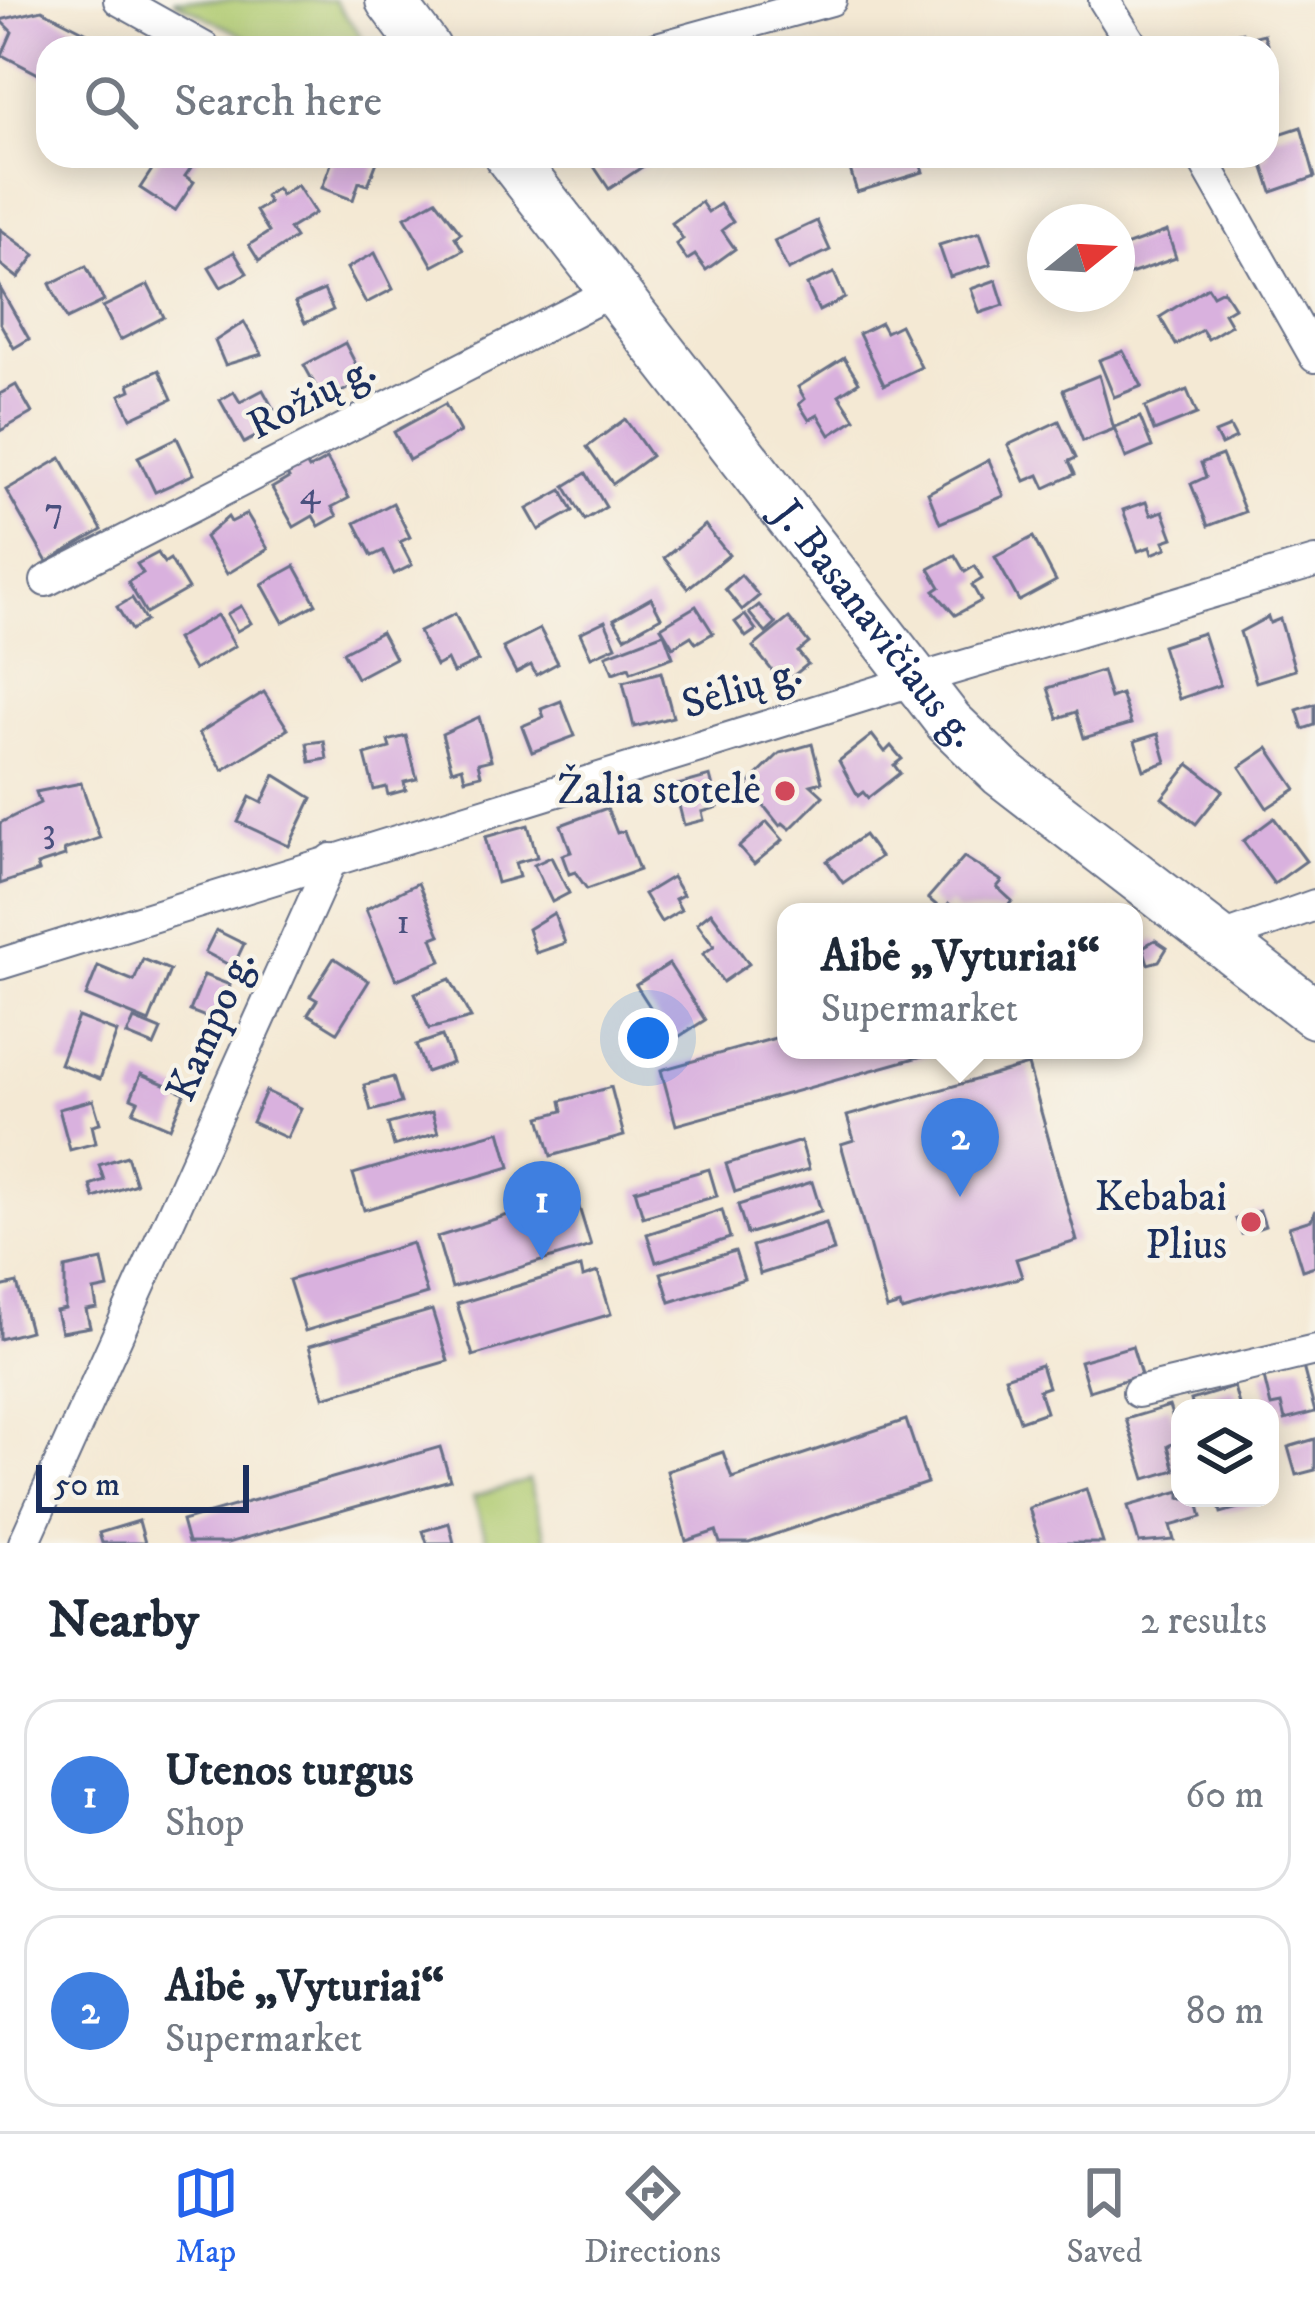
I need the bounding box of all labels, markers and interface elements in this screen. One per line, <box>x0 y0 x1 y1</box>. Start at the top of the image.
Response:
search box <box>36 36 1279 168</box>
icon: search <box>78 69 144 135</box>
text: Search here <box>174 74 382 130</box>
north arrow <box>1027 204 1135 312</box>
street label: Rožių g. <box>239 344 385 452</box>
house number: 4 <box>300 471 322 516</box>
street label: J. Basanavičiaus g. <box>758 487 987 760</box>
house number: 7 <box>45 488 63 533</box>
street label: Sėlių g. <box>676 646 808 732</box>
place label: Žalia stotelė <box>557 764 761 817</box>
marker: Žalia stotelė <box>772 778 798 804</box>
house number: 3 <box>42 809 56 854</box>
house number: 1 <box>396 900 410 945</box>
popup <box>777 903 1143 1059</box>
text: Aibė „Vyturiai“ <box>821 929 1099 985</box>
street label: Kampo g. <box>156 942 268 1110</box>
text: Supermarket <box>821 985 1018 1034</box>
your location <box>618 1008 678 1068</box>
pin: 2 <box>921 1098 999 1197</box>
pin: 1 <box>503 1161 581 1260</box>
place label: Kebabai Plius <box>1095 1172 1227 1272</box>
marker: Kebabai Plius <box>1238 1209 1264 1235</box>
map controls <box>1171 1399 1279 1507</box>
button: layers <box>1171 1399 1279 1507</box>
scale bar <box>36 1459 249 1512</box>
text: 50 m <box>54 1465 120 1506</box>
text: Nearby <box>48 1589 199 1653</box>
text: 2 results <box>1140 1597 1267 1646</box>
text: Utenos turgus <box>165 1743 413 1799</box>
text: 1 <box>83 1771 97 1820</box>
text: 60 m <box>1185 1771 1264 1820</box>
text: Shop <box>165 1799 244 1848</box>
text: Aibė „Vyturiai“ <box>165 1959 444 2015</box>
text: 2 <box>80 1987 100 2036</box>
text: 80 m <box>1186 1987 1264 2036</box>
text: Supermarket <box>165 2015 362 2064</box>
tab: Map <box>173 2160 239 2273</box>
tab: Directions <box>584 2160 721 2273</box>
tab: Saved <box>1066 2160 1142 2273</box>

